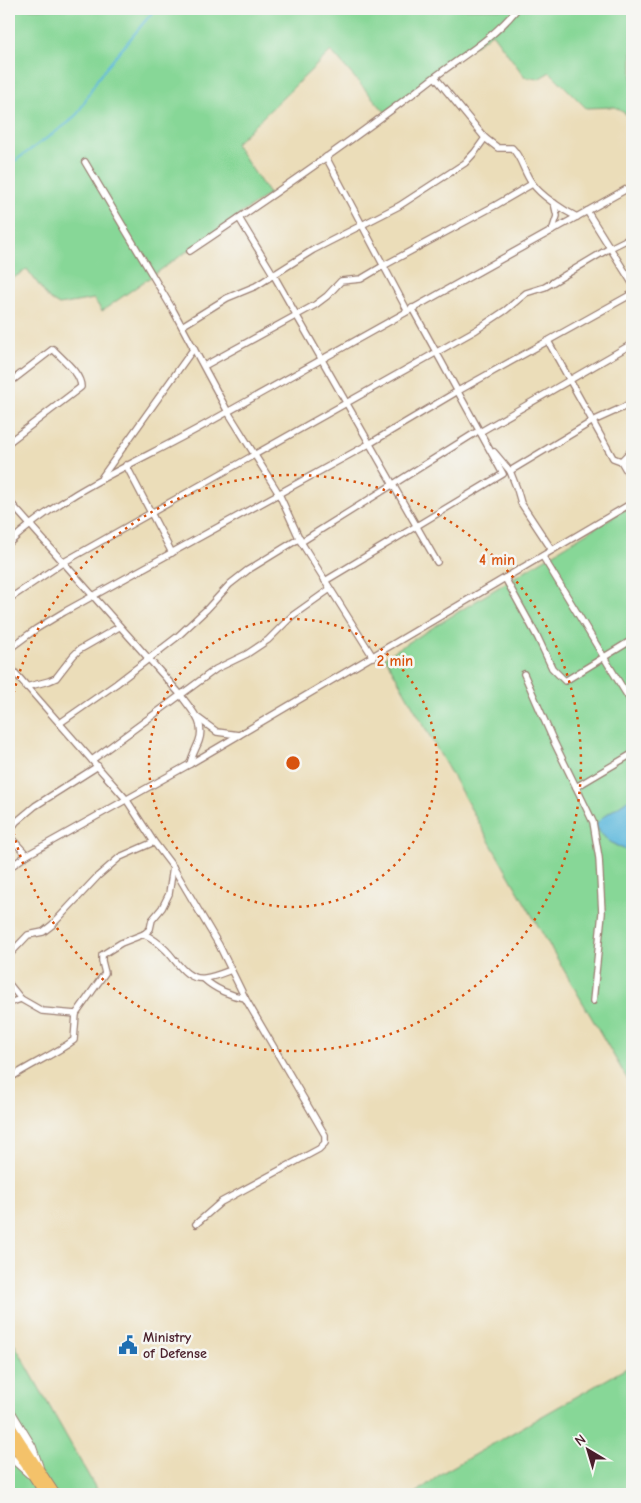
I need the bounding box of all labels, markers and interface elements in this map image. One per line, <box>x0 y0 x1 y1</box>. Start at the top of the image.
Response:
text: 4 min <box>479 551 515 569</box>
text: 2 min <box>377 652 413 670</box>
centre of rings <box>284 754 302 772</box>
place label: Ministry of Defense <box>143 1329 207 1362</box>
public building icon: Ministry of Defense <box>117 1334 139 1356</box>
north arrow <box>564 1426 614 1476</box>
text: N <box>571 1431 589 1450</box>

